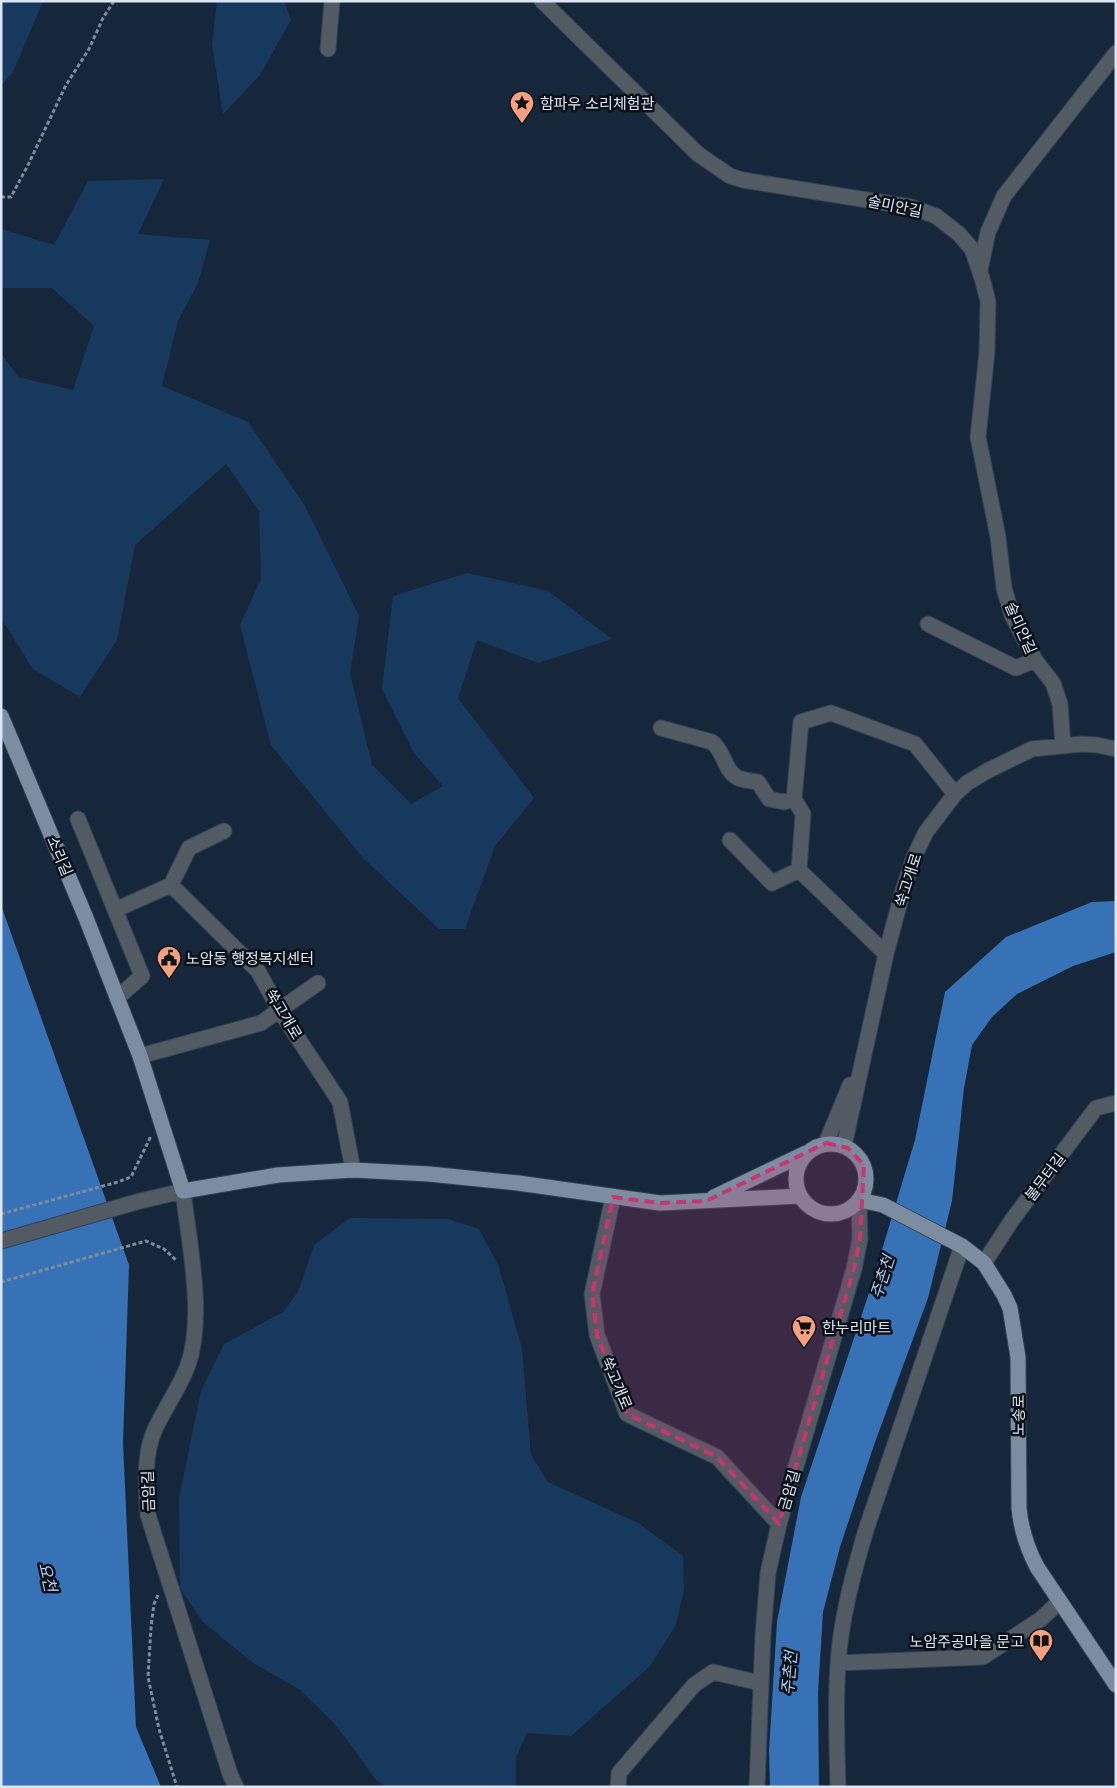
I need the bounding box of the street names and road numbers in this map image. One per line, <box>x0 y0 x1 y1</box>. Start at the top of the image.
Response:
street label: 술미안길 <box>866 191 924 221</box>
street label: 술미안길 <box>1001 599 1041 657</box>
street label: 소리길 <box>43 833 77 879</box>
street label: 쑥고개로 <box>890 851 926 909</box>
street label: 쑥고개로 <box>262 985 306 1043</box>
street label: 불무터길 <box>1021 1149 1069 1205</box>
street label: 쑥고개로 <box>597 1354 637 1412</box>
street label: 노송로 <box>1009 1394 1028 1436</box>
street label: 금암길 <box>774 1467 804 1513</box>
street label: 금암길 <box>138 1470 158 1512</box>

